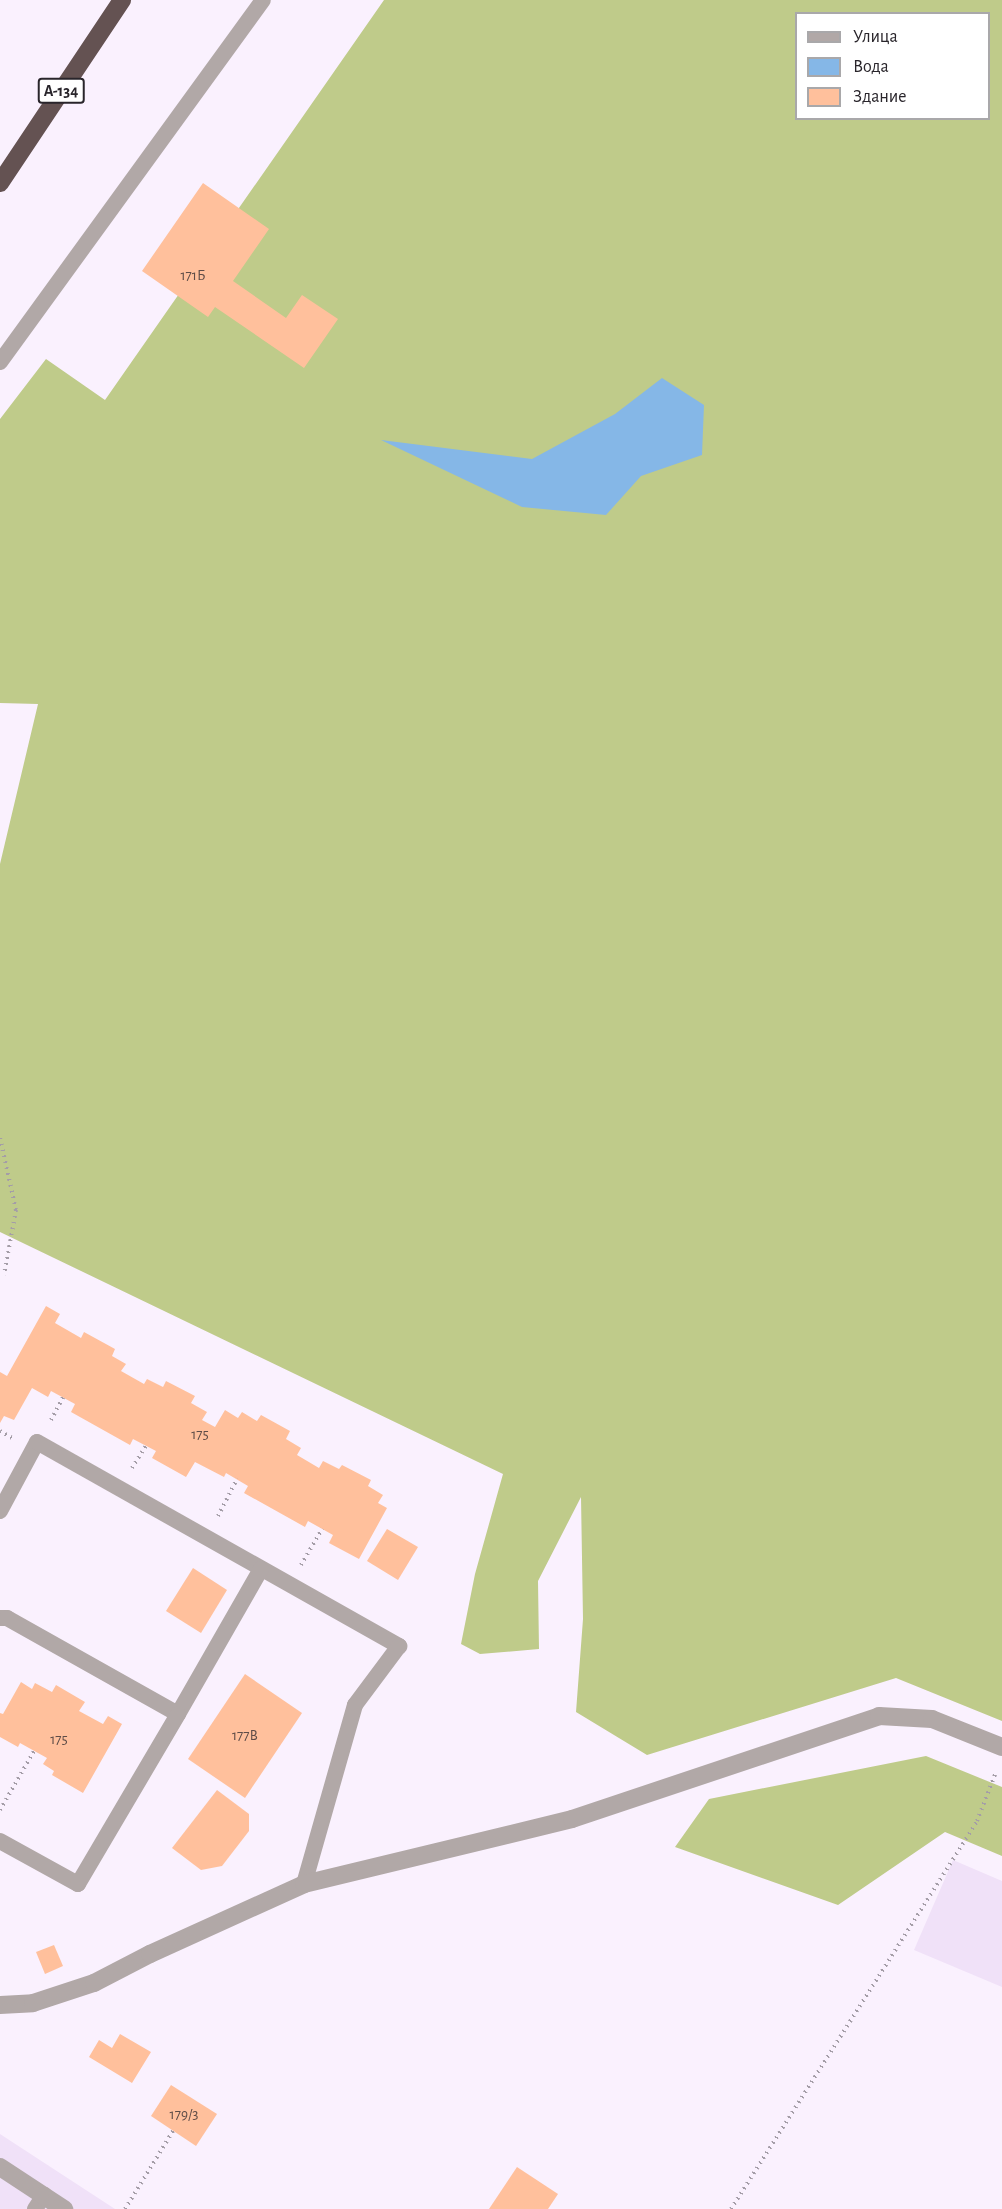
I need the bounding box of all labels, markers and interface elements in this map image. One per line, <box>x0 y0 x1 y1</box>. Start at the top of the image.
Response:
legend <box>795 12 990 120</box>
text: Улица <box>853 28 898 46</box>
text: Вода <box>853 58 889 76</box>
road number: А-134 <box>37 78 85 104</box>
text: Здание <box>853 88 907 106</box>
house number: 171Б <box>180 267 206 285</box>
house number: 175 <box>191 1426 209 1444</box>
house number: 177В <box>232 1727 258 1745</box>
house number: 175 <box>50 1731 68 1749</box>
house number: 179/3 <box>170 2106 198 2124</box>

